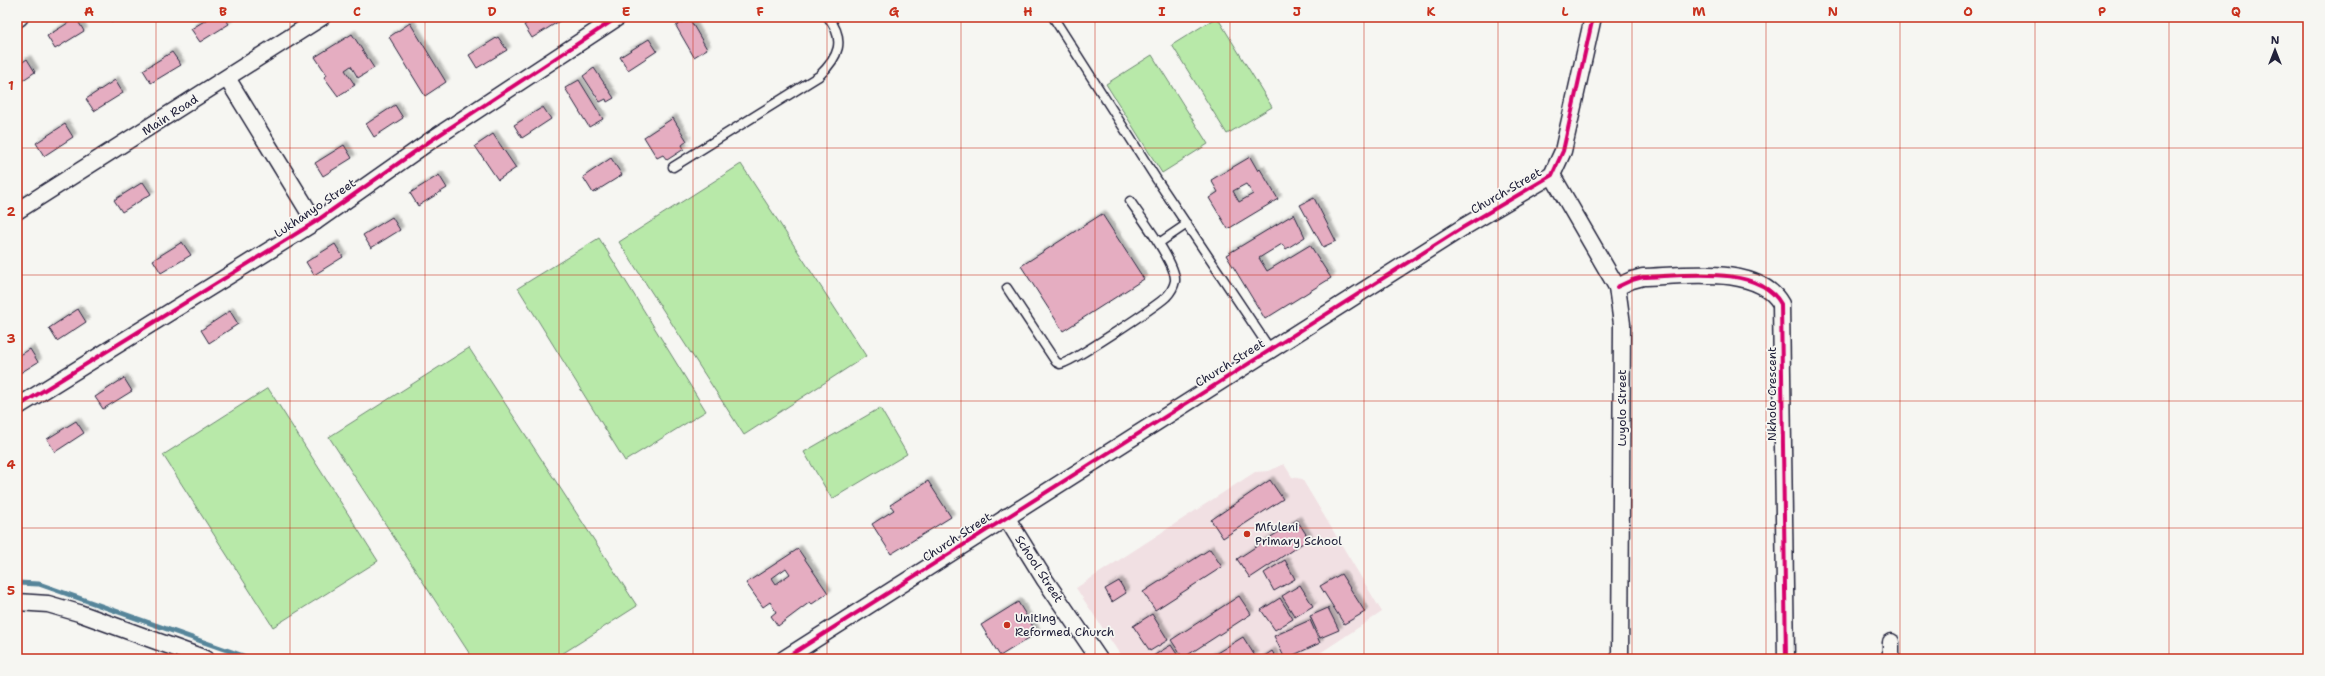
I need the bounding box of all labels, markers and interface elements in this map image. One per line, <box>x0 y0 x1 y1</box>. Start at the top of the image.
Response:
text: A <box>84 3 94 20</box>
text: B <box>219 3 227 20</box>
text: C <box>353 3 361 20</box>
text: D <box>487 3 497 20</box>
text: E <box>622 3 631 20</box>
text: F <box>756 3 764 20</box>
text: G <box>889 3 900 20</box>
text: H <box>1023 3 1033 20</box>
text: I <box>1158 3 1166 20</box>
text: J <box>1293 3 1301 20</box>
text: K <box>1427 3 1436 20</box>
text: L <box>1561 3 1569 20</box>
text: M <box>1692 3 1706 20</box>
text: N <box>1828 3 1838 20</box>
text: O <box>1963 3 1973 20</box>
text: P <box>2098 3 2106 20</box>
text: Q <box>2231 3 2241 20</box>
north arrow <box>2255 30 2295 70</box>
text: N <box>2271 33 2280 48</box>
text: 1 <box>8 77 14 94</box>
street label: Main Road <box>139 91 201 139</box>
street label: Church Street <box>1468 164 1544 218</box>
street label: Lukhanyo Street <box>271 175 359 241</box>
text: 2 <box>6 203 16 220</box>
text: 3 <box>6 330 16 347</box>
street label: Church Street <box>1192 335 1268 391</box>
street label: Nkholo Crescent <box>1764 347 1780 441</box>
street label: Luyolo Street <box>1614 369 1630 447</box>
text: 4 <box>6 456 16 473</box>
street label: Church Street <box>919 509 995 565</box>
place label: Mfuleni Primary School <box>1255 519 1342 549</box>
marker: Mfuleni Primary School <box>1242 529 1252 539</box>
street label: School Street <box>1011 532 1067 606</box>
text: 5 <box>7 582 15 599</box>
place label: Uniting Reformed Church <box>1015 610 1114 640</box>
marker: Uniting Reformed Church <box>1002 620 1012 630</box>

